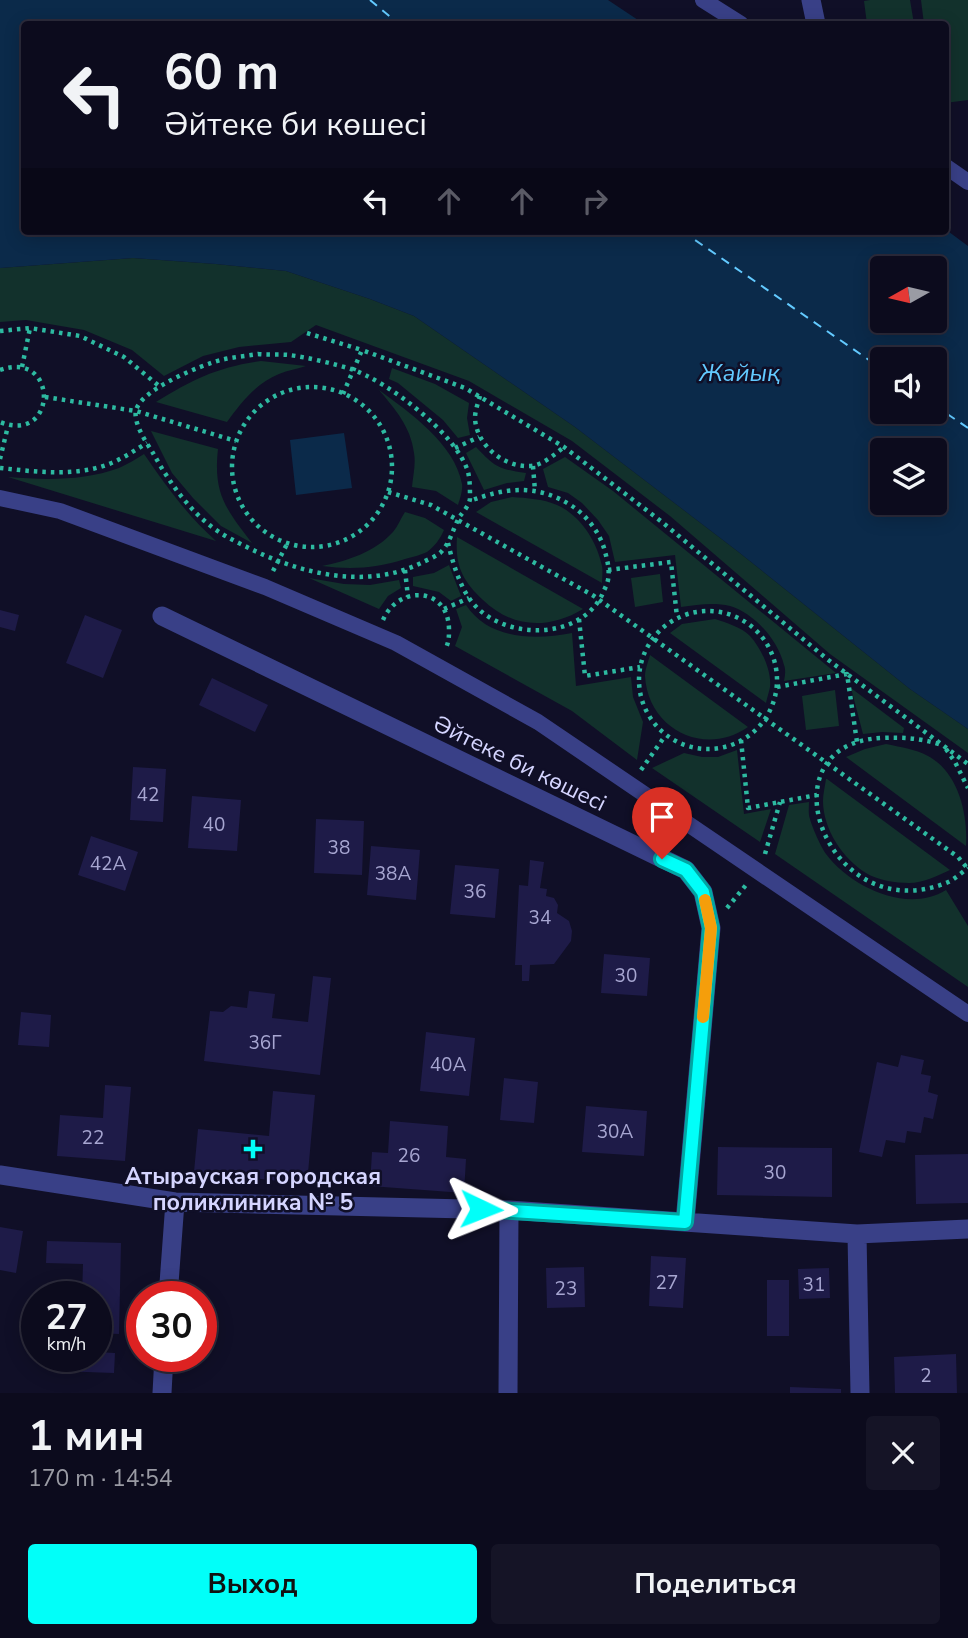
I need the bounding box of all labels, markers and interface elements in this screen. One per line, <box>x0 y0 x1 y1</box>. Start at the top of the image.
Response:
text: 60 m <box>164 39 279 106</box>
icon: left <box>49 49 140 140</box>
text: Әйтеке би көшесі <box>164 103 427 146</box>
icon: left <box>357 182 395 220</box>
icon: ahead <box>430 182 468 220</box>
icon: ahead <box>503 182 541 220</box>
icon: right <box>576 182 614 220</box>
north arrow <box>870 256 947 332</box>
map controls <box>870 256 947 515</box>
button: sound <box>870 347 947 424</box>
water label: Жайық <box>698 357 781 389</box>
button: layers <box>870 438 947 515</box>
street label: Әйтеке би көшесі <box>428 708 611 819</box>
house number: 42 <box>137 782 159 808</box>
pin <box>632 787 692 859</box>
icon: arrive <box>643 798 681 836</box>
house number: 40 <box>203 812 225 838</box>
house number: 38 <box>328 835 350 861</box>
house number: 42А <box>90 851 126 877</box>
house number: 38А <box>375 861 411 887</box>
house number: 36 <box>464 879 486 905</box>
house number: 34 <box>529 905 551 931</box>
house number: 30 <box>615 963 637 989</box>
house number: 36Г <box>248 1030 282 1056</box>
house number: 40А <box>430 1052 466 1078</box>
house number: 30А <box>597 1119 633 1145</box>
house number: 22 <box>82 1125 104 1151</box>
marker: Атырауская городская поликлиника № 5 <box>243 1139 263 1159</box>
house number: 26 <box>398 1143 420 1169</box>
house number: 30 <box>764 1160 786 1186</box>
place label: Атырауская городская поликлиника № 5 <box>125 1161 381 1218</box>
position arrow <box>444 1172 518 1246</box>
house number: 27 <box>656 1270 678 1296</box>
house number: 31 <box>803 1272 825 1298</box>
house number: 23 <box>555 1276 577 1302</box>
speed limit sign: 30 <box>126 1281 217 1372</box>
text: 27 <box>45 1294 88 1341</box>
text: km/h <box>47 1332 86 1356</box>
house number: 2 <box>920 1363 932 1389</box>
text: 1 мин <box>28 1408 144 1465</box>
button: close <box>866 1416 940 1490</box>
text: 170 m · 14:54 <box>28 1463 173 1494</box>
button: Выход <box>28 1544 477 1624</box>
button: Поделиться <box>491 1544 940 1624</box>

